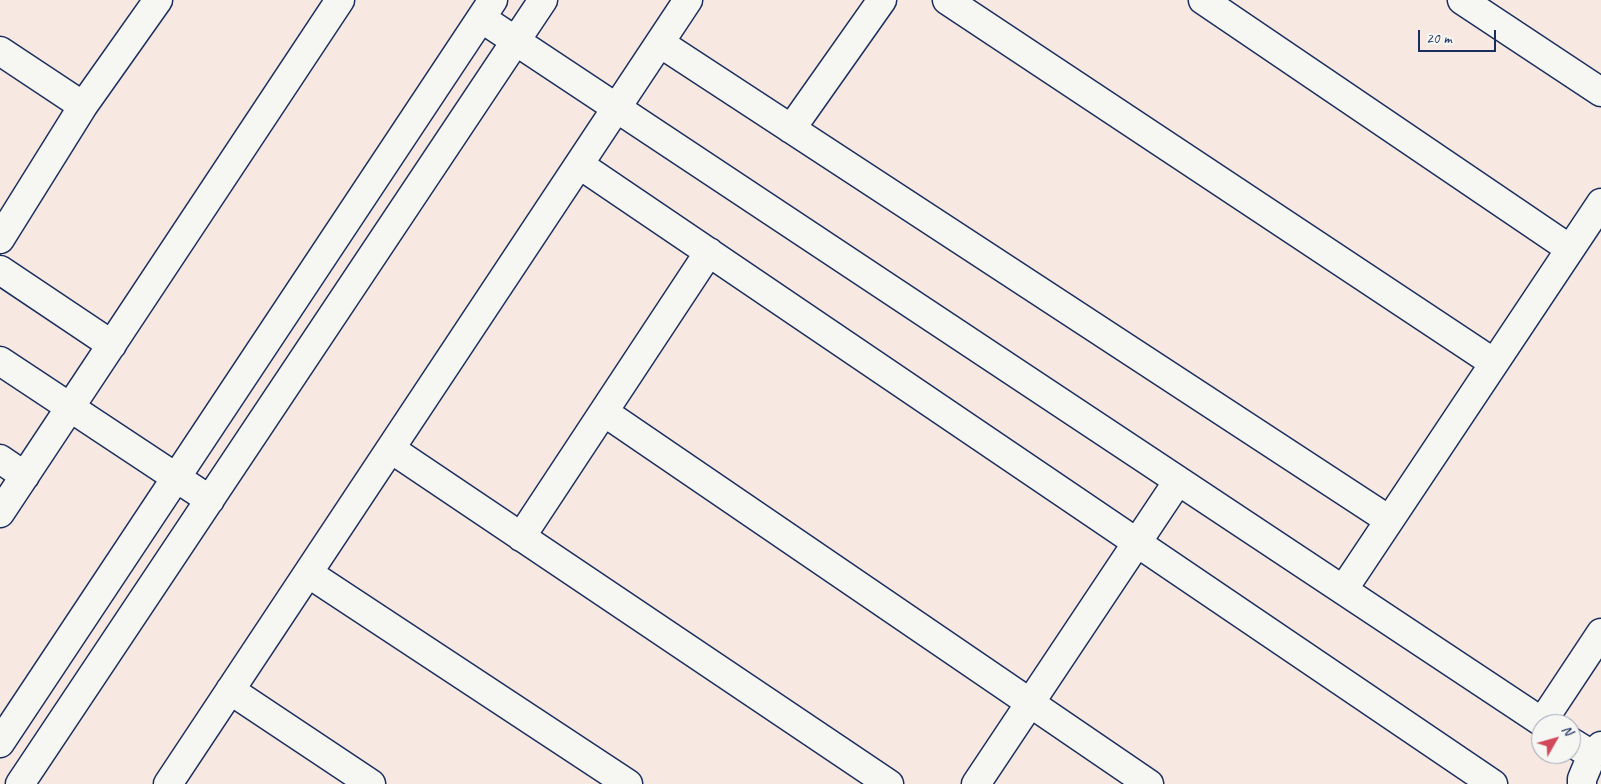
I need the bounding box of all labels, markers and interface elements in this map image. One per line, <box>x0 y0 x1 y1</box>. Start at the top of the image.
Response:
scale bar <box>1421 20 1498 52</box>
text: 20 m <box>1426 29 1452 48</box>
north arrow <box>1531 714 1581 764</box>
text: N <box>1558 721 1577 739</box>

